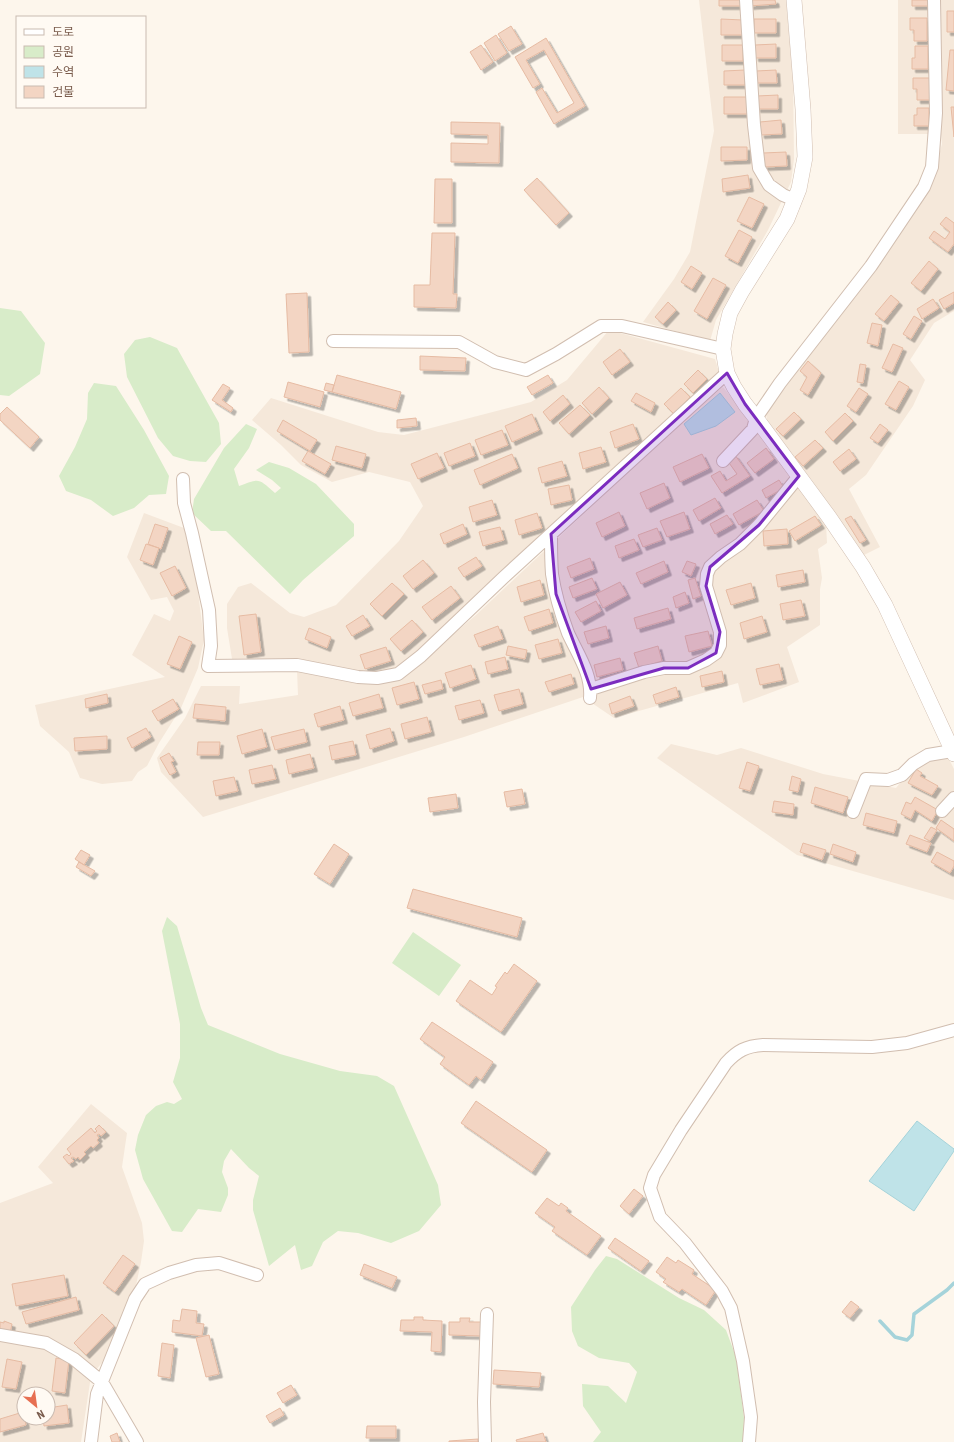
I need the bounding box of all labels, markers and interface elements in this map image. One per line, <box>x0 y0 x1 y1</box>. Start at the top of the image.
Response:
legend <box>16 16 146 108</box>
text: 도로 <box>52 25 74 39</box>
text: 공원 <box>52 45 74 59</box>
text: 수역 <box>52 65 74 79</box>
text: 건물 <box>52 85 74 99</box>
north arrow <box>16 1386 56 1426</box>
text: N <box>34 1407 47 1422</box>

